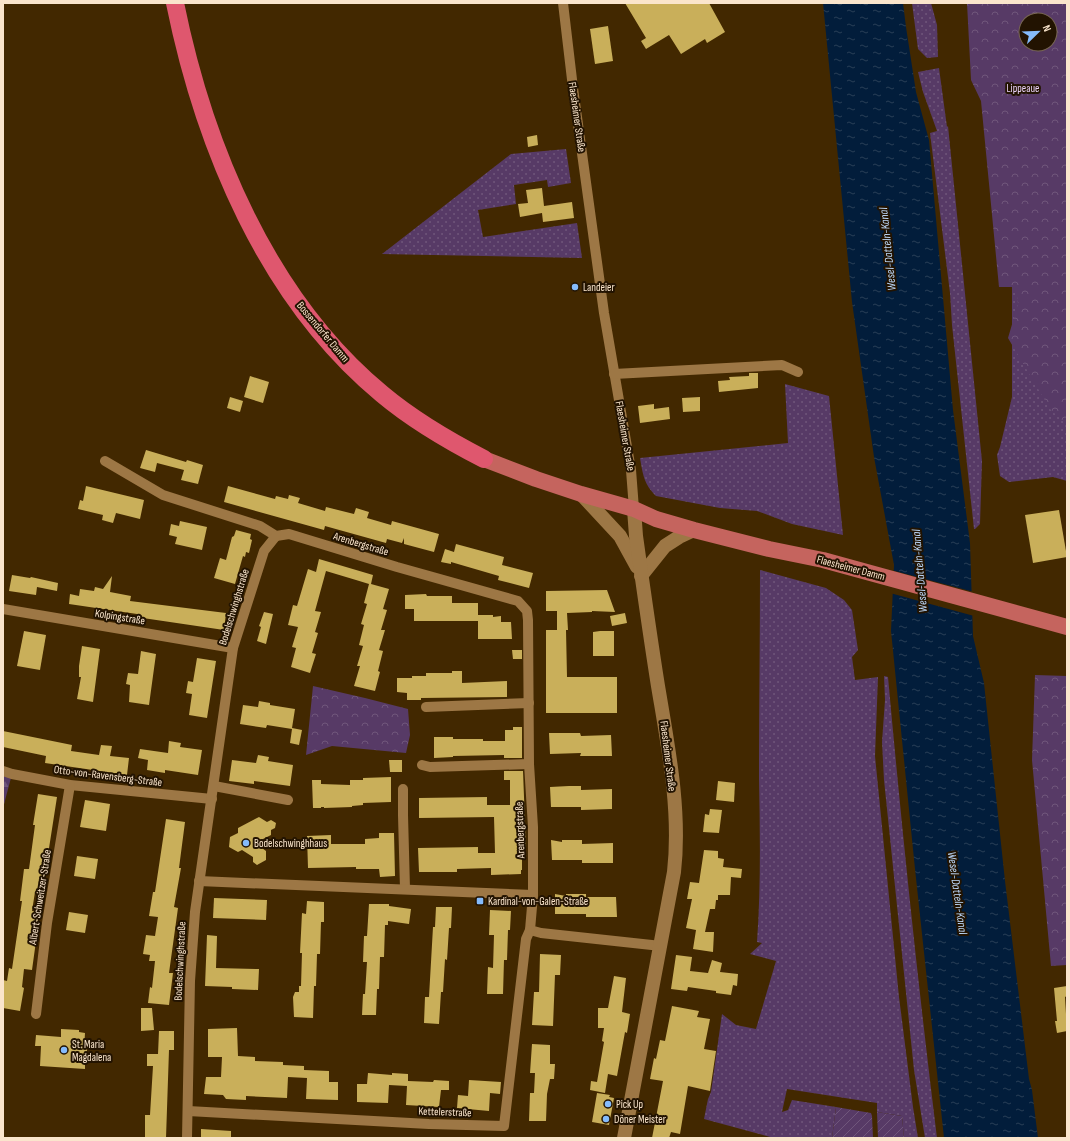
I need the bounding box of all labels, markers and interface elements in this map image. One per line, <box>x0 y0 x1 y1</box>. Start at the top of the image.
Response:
north arrow <box>1018 12 1058 52</box>
text: N <box>1040 23 1054 34</box>
street label: Flaesheimer Straße <box>566 81 588 153</box>
park label: Lippeaue <box>1007 82 1039 95</box>
water label: Wesel-Datteln-Kanal <box>876 206 900 291</box>
place label: Landeier <box>583 281 615 294</box>
marker: Landeier <box>570 282 580 292</box>
street label: Bossendorfer Damm <box>294 299 352 365</box>
street label: Flaesheimer Straße <box>612 400 638 472</box>
water label: Wesel-Datteln-Kanal <box>909 528 931 613</box>
street label: Arenbergstraße <box>331 529 390 559</box>
street label: Flaesheimer Damm <box>815 553 887 583</box>
street label: Bodelschwinghstraße <box>216 567 252 647</box>
street label: Kolpingstraße <box>94 607 146 627</box>
street label: Flaesheimer Straße <box>657 720 679 792</box>
street label: Otto-von-Ravensberg-Straße <box>53 763 163 789</box>
street label: Arenbergstraße <box>513 801 528 860</box>
place label: Bodelschwinghhaus <box>254 837 327 850</box>
marker: Bodelschwinghhaus <box>241 838 251 848</box>
street label: Albert-Schweitzer-Straße <box>26 849 54 946</box>
water label: Wesel-Datteln-Kanal <box>944 851 970 936</box>
place label: Kardinal-von-Galen-Straße <box>488 895 588 908</box>
marker: Kardinal-von-Galen-Straße <box>475 896 485 906</box>
street label: Bodelschwinghstraße <box>171 921 189 1001</box>
place label: St. Maria Magdalena <box>72 1038 111 1064</box>
marker: St. Maria Magdalena <box>59 1045 69 1055</box>
place label: Pick Up <box>616 1098 643 1111</box>
marker: Pick Up <box>603 1099 613 1109</box>
street label: Kettelerstraße <box>418 1105 472 1119</box>
place label: Döner Meister <box>614 1113 666 1126</box>
marker: Döner Meister <box>601 1114 611 1124</box>

